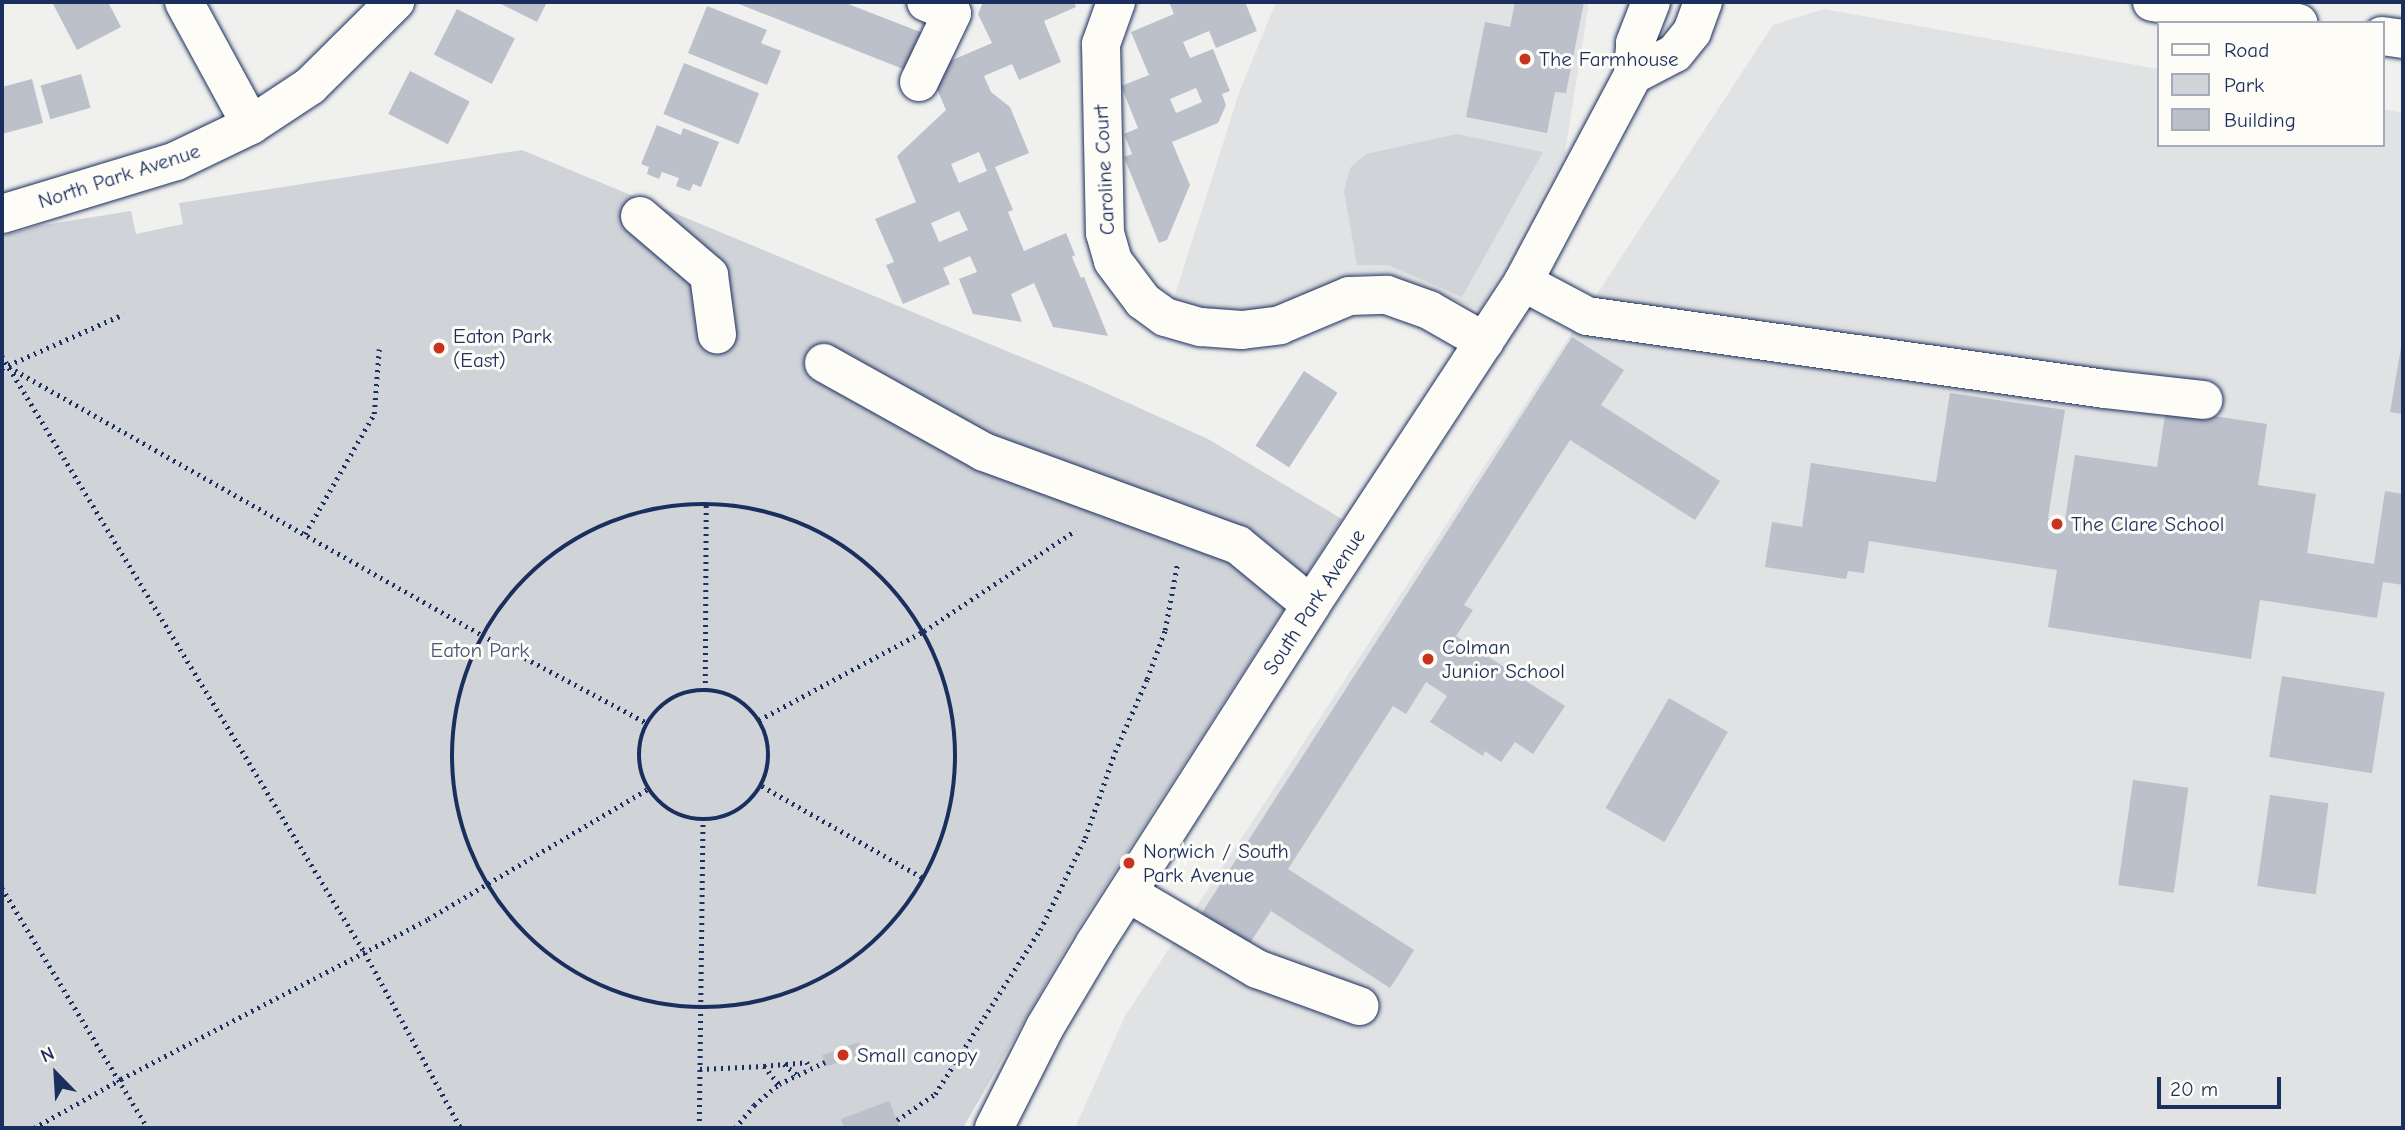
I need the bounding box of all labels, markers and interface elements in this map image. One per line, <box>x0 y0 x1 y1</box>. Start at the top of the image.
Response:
legend <box>2156 21 2384 147</box>
text: Road <box>2224 38 2269 62</box>
place label: The Farmhouse <box>1539 46 1679 72</box>
marker: The Farmhouse <box>1517 51 1533 67</box>
text: Park <box>2224 73 2264 97</box>
street label: Caroline Court <box>1088 104 1120 236</box>
text: Building <box>2224 108 2296 132</box>
street label: North Park Avenue <box>35 138 203 214</box>
place label: Eaton Park (East) <box>453 323 552 373</box>
marker: Eaton Park (East) <box>431 340 447 356</box>
place label: The Clare School <box>2071 511 2224 537</box>
marker: The Clare School <box>2049 516 2065 532</box>
street label: South Park Avenue <box>1257 524 1371 680</box>
place label: Colman Junior School <box>1442 634 1565 684</box>
park label: Eaton Park <box>431 637 529 663</box>
marker: Colman Junior School <box>1420 651 1436 667</box>
place label: Norwich / South Park Avenue <box>1143 838 1289 888</box>
marker: Norwich / South Park Avenue <box>1121 855 1137 871</box>
north arrow <box>21 1039 91 1109</box>
text: N <box>37 1042 58 1067</box>
place label: Small canopy <box>857 1042 977 1068</box>
marker: Small canopy <box>835 1047 851 1063</box>
scale bar <box>2160 1064 2284 1108</box>
text: 20 m <box>2170 1077 2218 1101</box>

